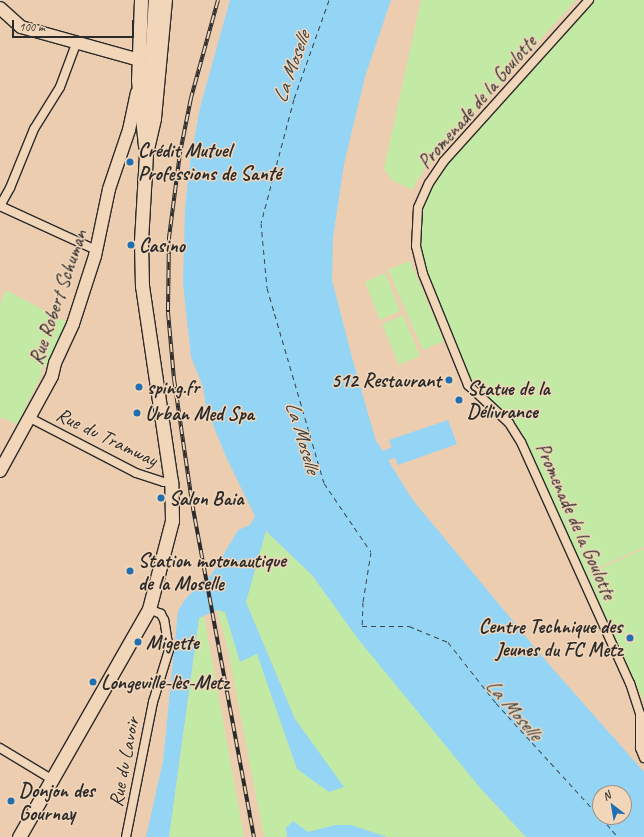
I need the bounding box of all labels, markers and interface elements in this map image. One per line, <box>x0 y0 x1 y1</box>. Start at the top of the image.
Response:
scale bar <box>14 12 136 38</box>
text: 100 m <box>19 19 45 35</box>
water label: La Moselle <box>267 28 315 106</box>
street label: Promenade de la Goulotte <box>412 30 542 174</box>
place label: Crédit Mutuel Professions de Santé <box>138 138 281 185</box>
marker: Crédit Mutuel Professions de Santé <box>125 157 135 167</box>
street label: Rue Robert Schuman <box>24 226 92 368</box>
place label: Casino <box>139 233 185 257</box>
marker: Casino <box>126 240 136 250</box>
place label: 512 Restaurant <box>331 368 441 392</box>
place label: sping.fr <box>147 375 199 399</box>
marker: 512 Restaurant <box>444 375 454 385</box>
place label: Statue de la Délivrance <box>467 376 550 423</box>
marker: sping.fr <box>134 382 144 392</box>
marker: Statue de la Délivrance <box>454 395 464 405</box>
water label: La Moselle <box>280 398 326 476</box>
place label: Urban Med Spa <box>145 401 254 425</box>
street label: Rue du Tramway <box>52 402 162 472</box>
marker: Urban Med Spa <box>132 408 142 418</box>
street label: Promenade de la Goulotte <box>531 439 621 603</box>
place label: Salon Baia <box>169 486 244 510</box>
marker: Salon Baia <box>156 493 166 503</box>
place label: Station motonautique de la Moselle <box>138 548 286 595</box>
marker: Station motonautique de la Moselle <box>125 566 135 576</box>
place label: Centre Technique des Jeunes du FC Metz <box>479 614 622 661</box>
place label: Migette <box>146 630 199 654</box>
marker: Centre Technique des Jeunes du FC Metz <box>625 633 635 643</box>
marker: Migette <box>133 637 143 647</box>
place label: Longeville-lès-Metz <box>101 670 229 694</box>
water label: La Moselle <box>480 673 548 745</box>
marker: Longeville-lès-Metz <box>88 677 98 687</box>
street label: Rue du Lavoir <box>104 715 144 809</box>
place label: Donjon des Gournay <box>19 778 95 825</box>
north arrow <box>592 785 632 825</box>
text: N <box>600 788 613 803</box>
marker: Donjon des Gournay <box>6 796 16 806</box>

